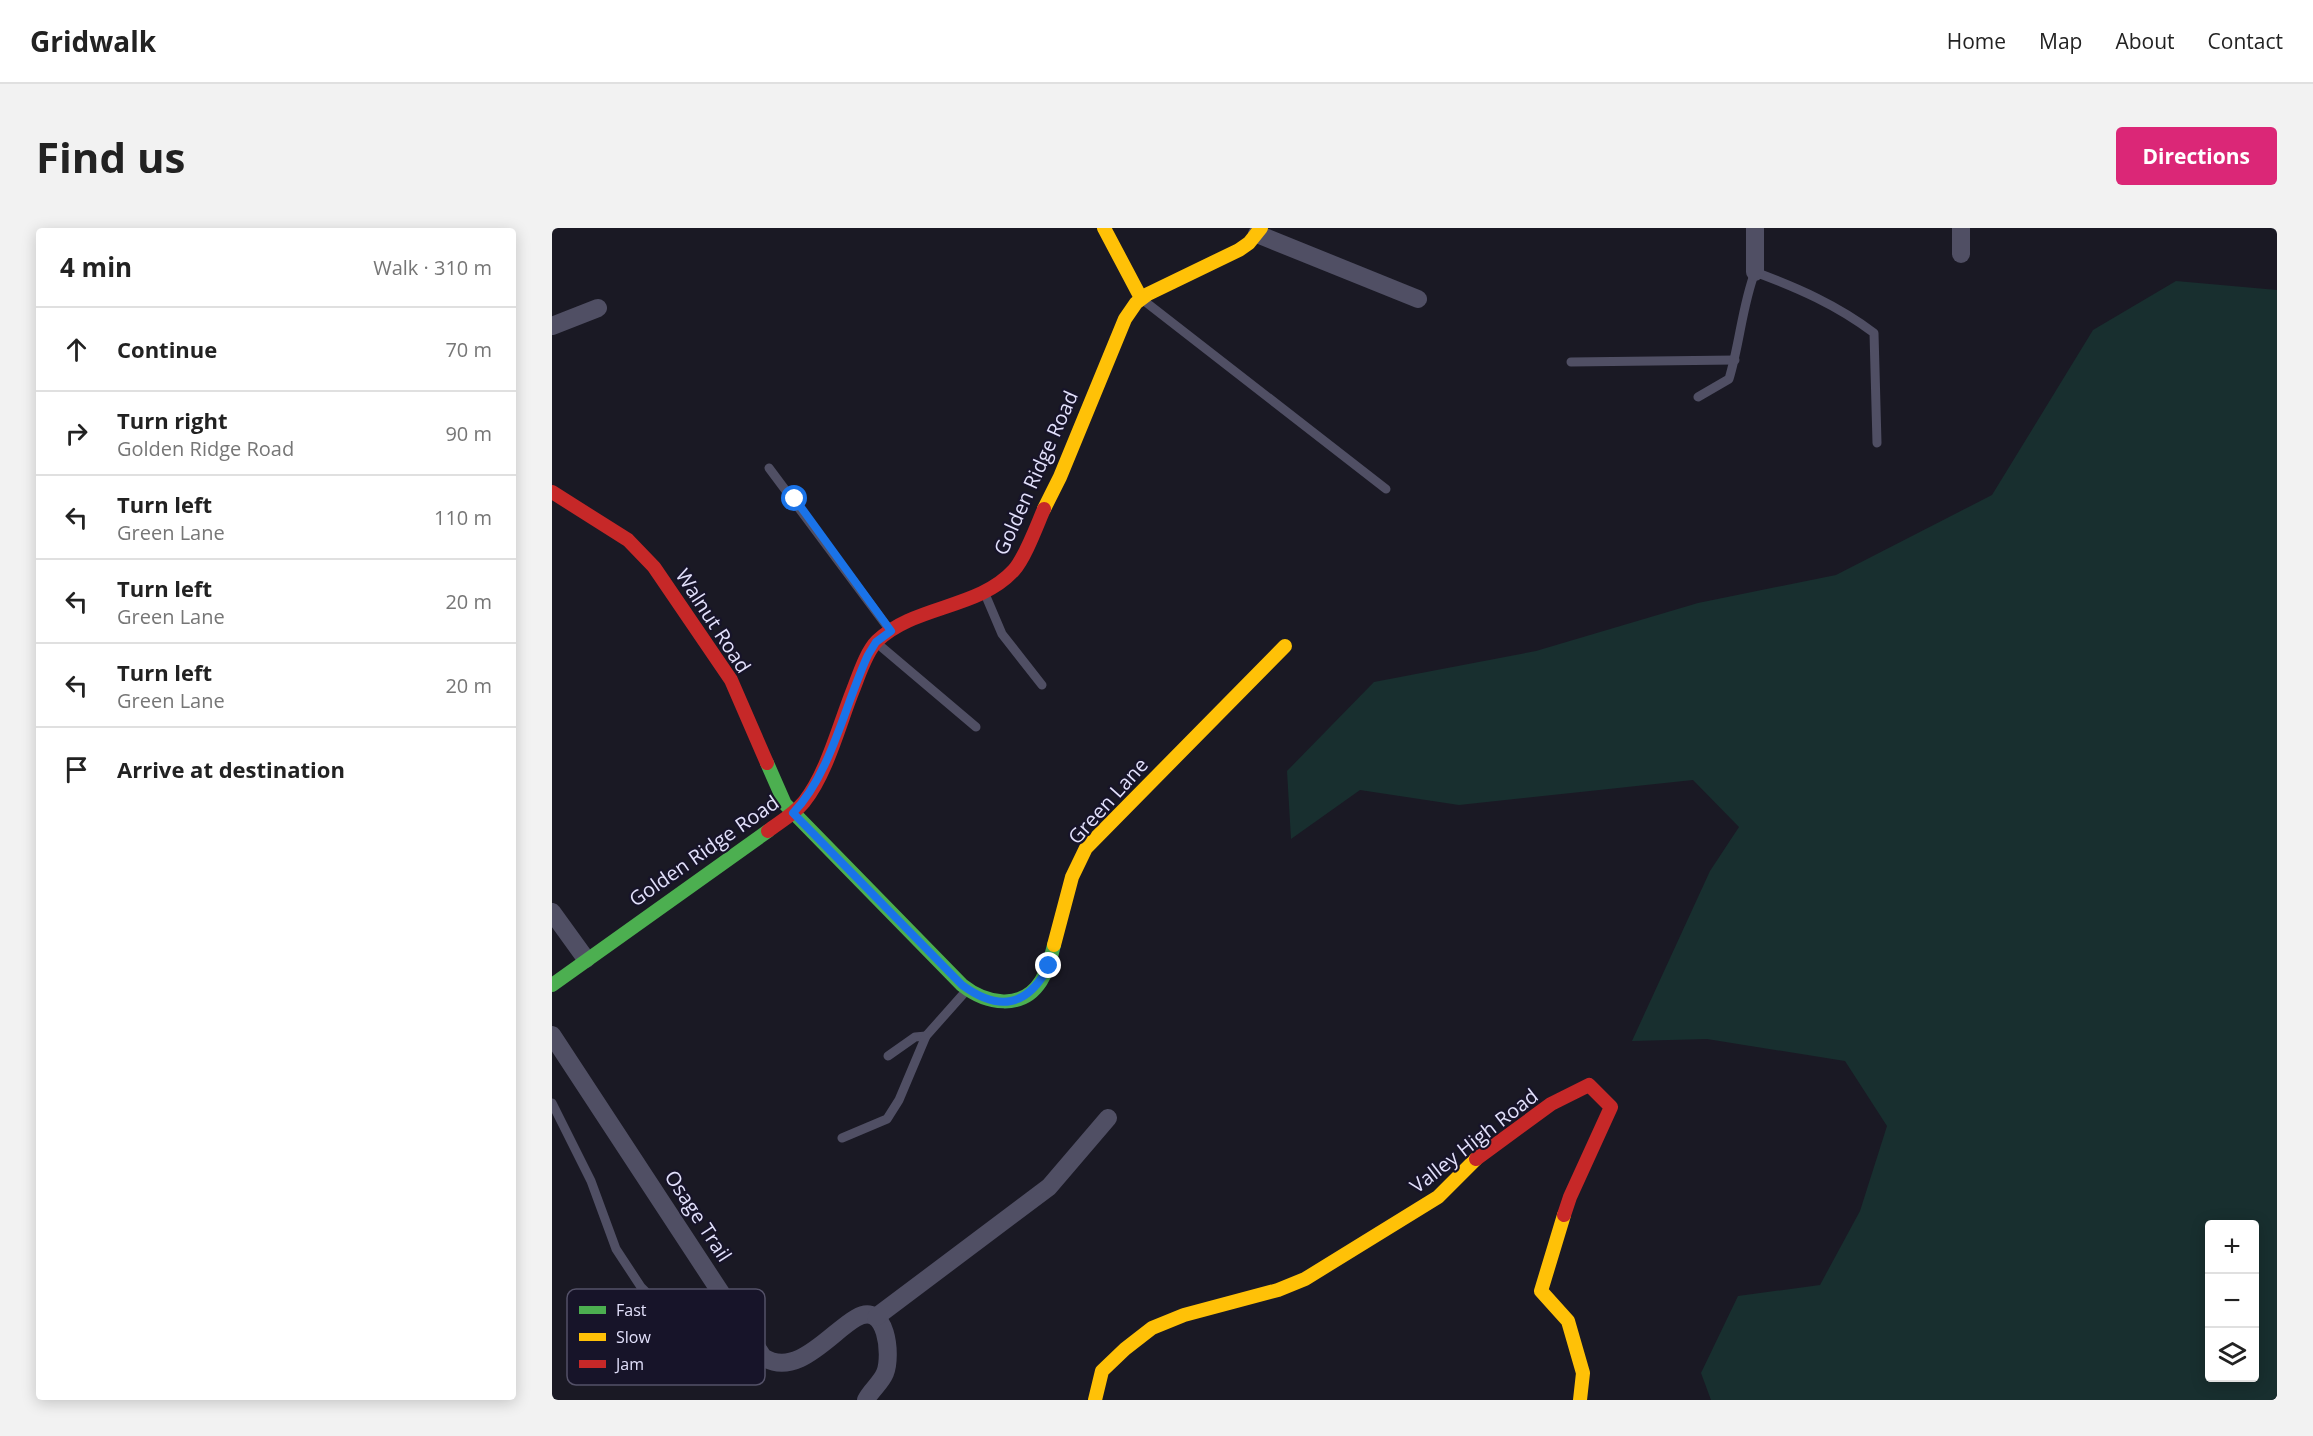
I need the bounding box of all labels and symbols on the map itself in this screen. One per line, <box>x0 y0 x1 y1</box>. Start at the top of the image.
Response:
street label: Golden Ridge Road <box>987 386 1084 559</box>
route start <box>781 485 807 511</box>
street label: Walnut Road <box>670 563 757 678</box>
street label: Green Lane <box>1062 752 1154 850</box>
street label: Golden Ridge Road <box>623 789 784 912</box>
route end <box>1035 952 1061 978</box>
street label: Valley High Road <box>1404 1082 1543 1199</box>
street label: Osage Trail <box>659 1165 738 1267</box>
legend <box>567 1289 765 1385</box>
text: Fast <box>616 1299 647 1321</box>
text: Slow <box>616 1326 651 1348</box>
text: Jam <box>614 1353 644 1375</box>

